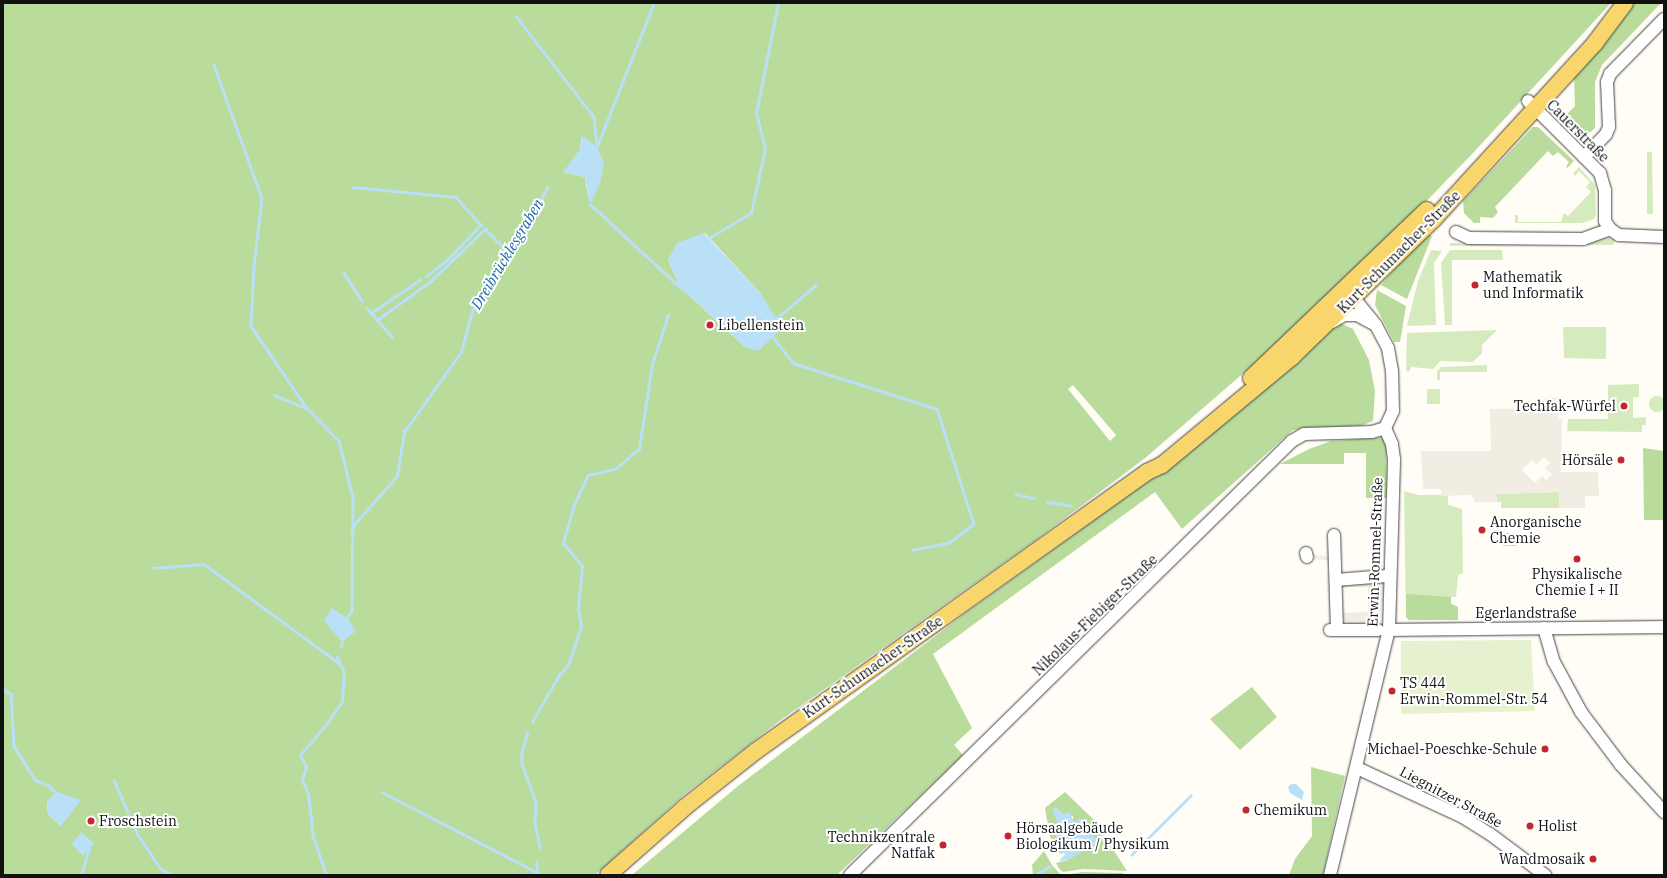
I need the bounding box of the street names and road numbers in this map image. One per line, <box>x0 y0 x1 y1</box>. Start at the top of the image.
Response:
street label: Cauerstraße <box>1543 96 1613 166</box>
street label: Kurt-Schumacher-Straße <box>1334 187 1464 317</box>
street label: Erwin-Rommel-Straße <box>1364 477 1386 627</box>
street label: Nikolaus-Fiebiger-Straße <box>1029 551 1161 679</box>
street label: Egerlandstraße <box>1475 605 1577 621</box>
street label: Kurt-Schumacher-Straße <box>800 612 946 722</box>
street label: Liegnitzer Straße <box>1397 763 1505 831</box>

